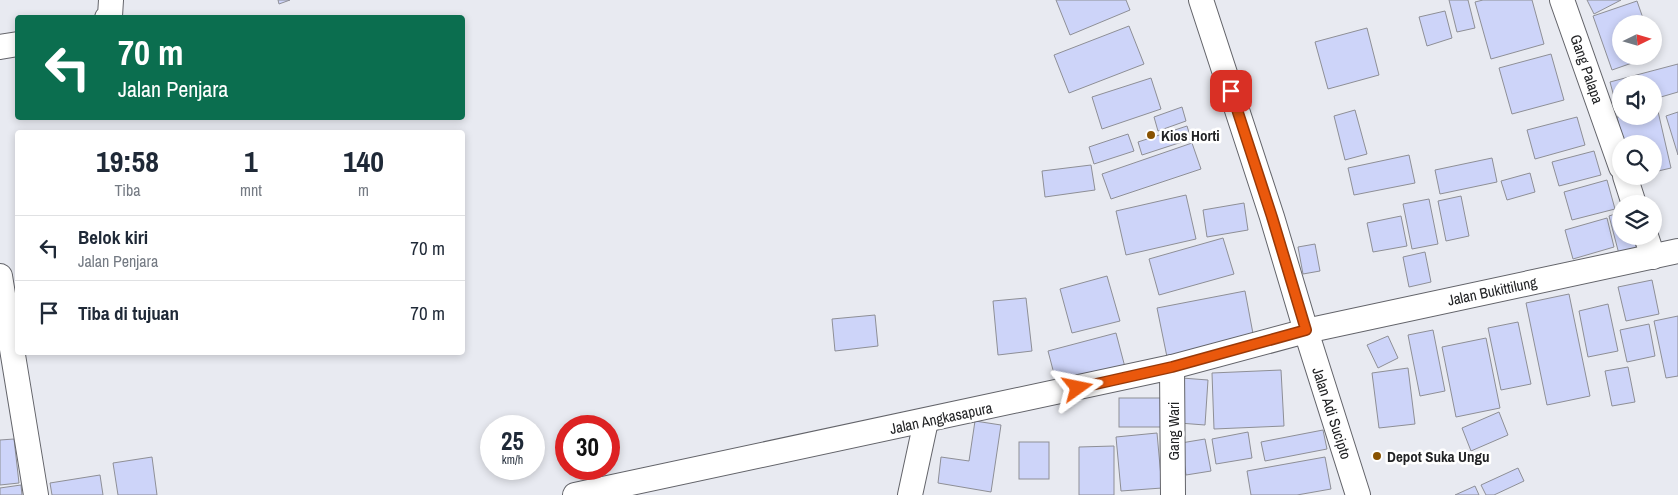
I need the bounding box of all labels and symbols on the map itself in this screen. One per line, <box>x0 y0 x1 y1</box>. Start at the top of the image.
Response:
north arrow <box>1612 15 1662 65</box>
street label: Gang Palapa <box>1565 32 1609 107</box>
pin <box>1210 70 1252 112</box>
place label: Kios Horti <box>1161 125 1220 146</box>
marker: Kios Horti <box>1145 129 1157 141</box>
street label: Jalan Bukittilung <box>1445 271 1539 311</box>
position arrow <box>1051 361 1103 413</box>
street label: Jalan Adi Sucipto <box>1307 364 1357 462</box>
street label: Jalan Angkasapura <box>888 397 995 439</box>
street label: Gang Wari <box>1163 401 1184 461</box>
speed limit sign: 30 <box>555 415 620 480</box>
place label: Depot Suka Ungu <box>1387 446 1490 467</box>
marker: Depot Suka Ungu <box>1371 450 1383 462</box>

